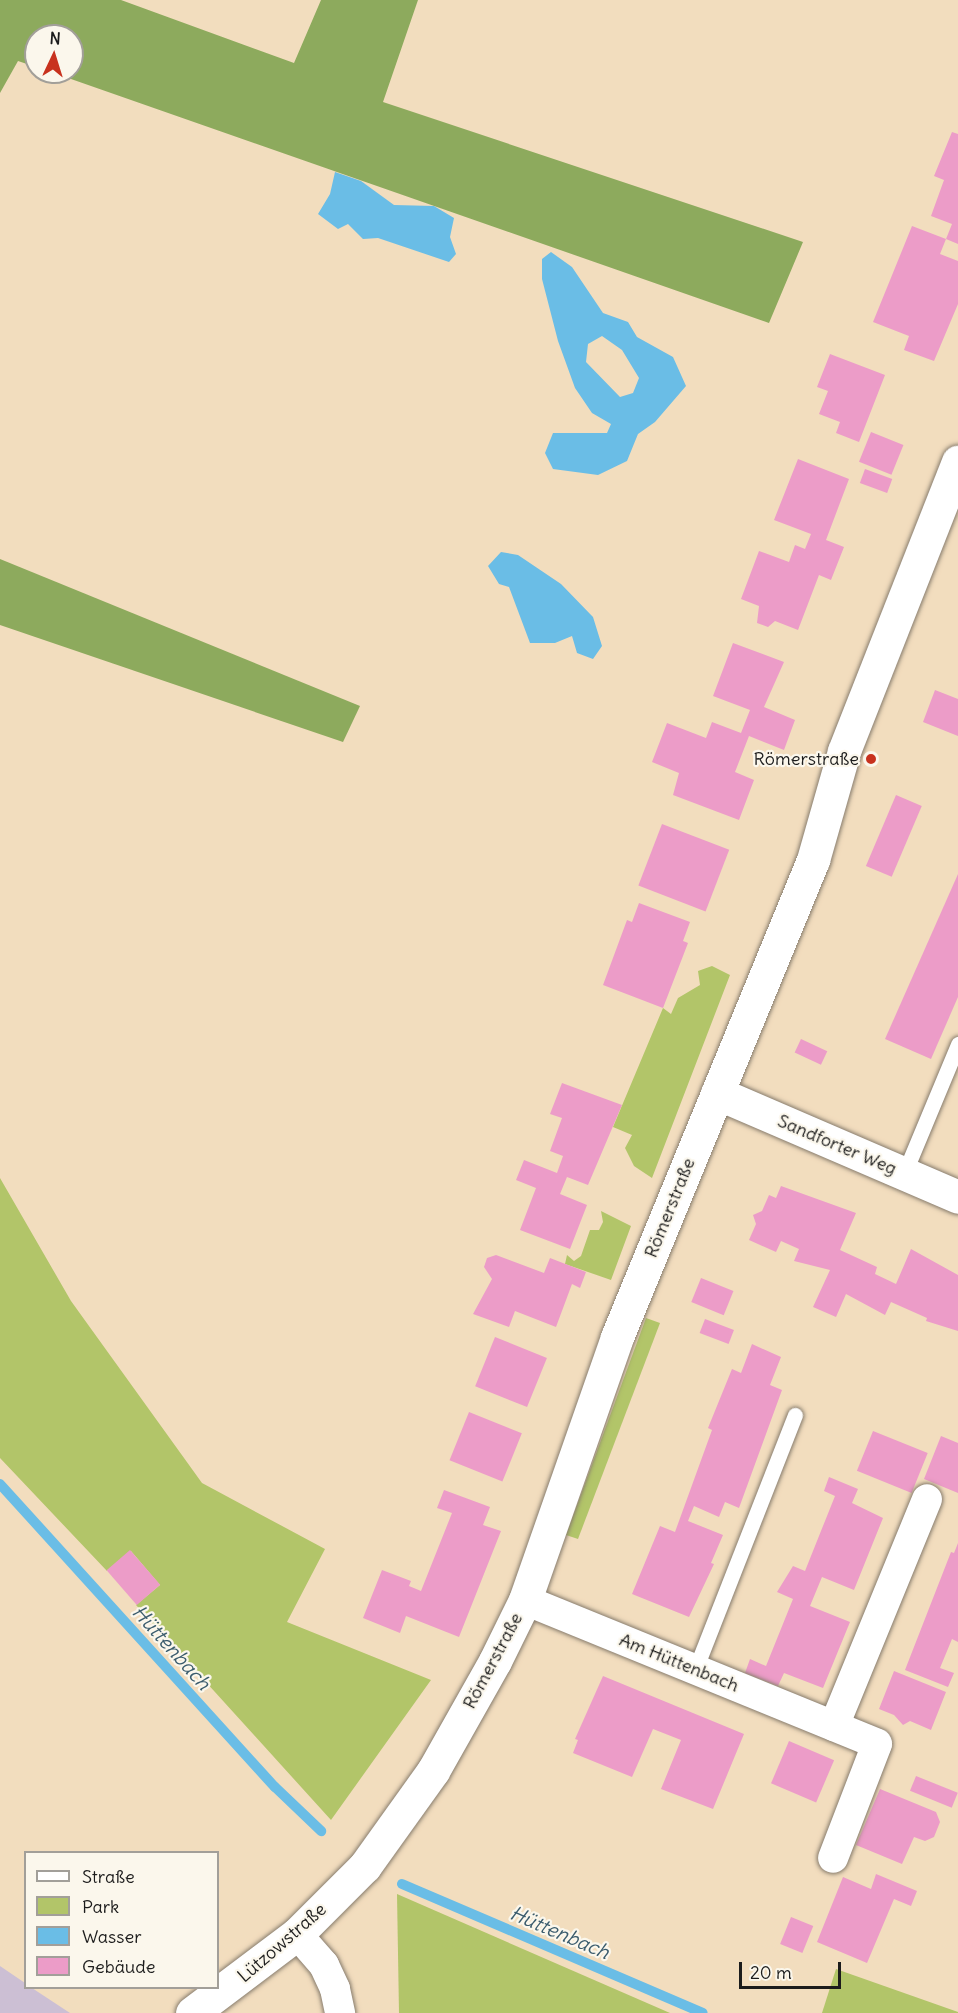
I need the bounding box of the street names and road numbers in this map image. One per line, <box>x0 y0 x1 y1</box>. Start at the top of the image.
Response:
street label: Sandforter Weg <box>774 1110 900 1180</box>
street label: Römerstraße <box>640 1155 700 1261</box>
street label: Römerstraße <box>459 1609 527 1713</box>
street label: Am Hüttenbach <box>616 1629 742 1697</box>
street label: Lützowstraße <box>233 1899 331 1987</box>

